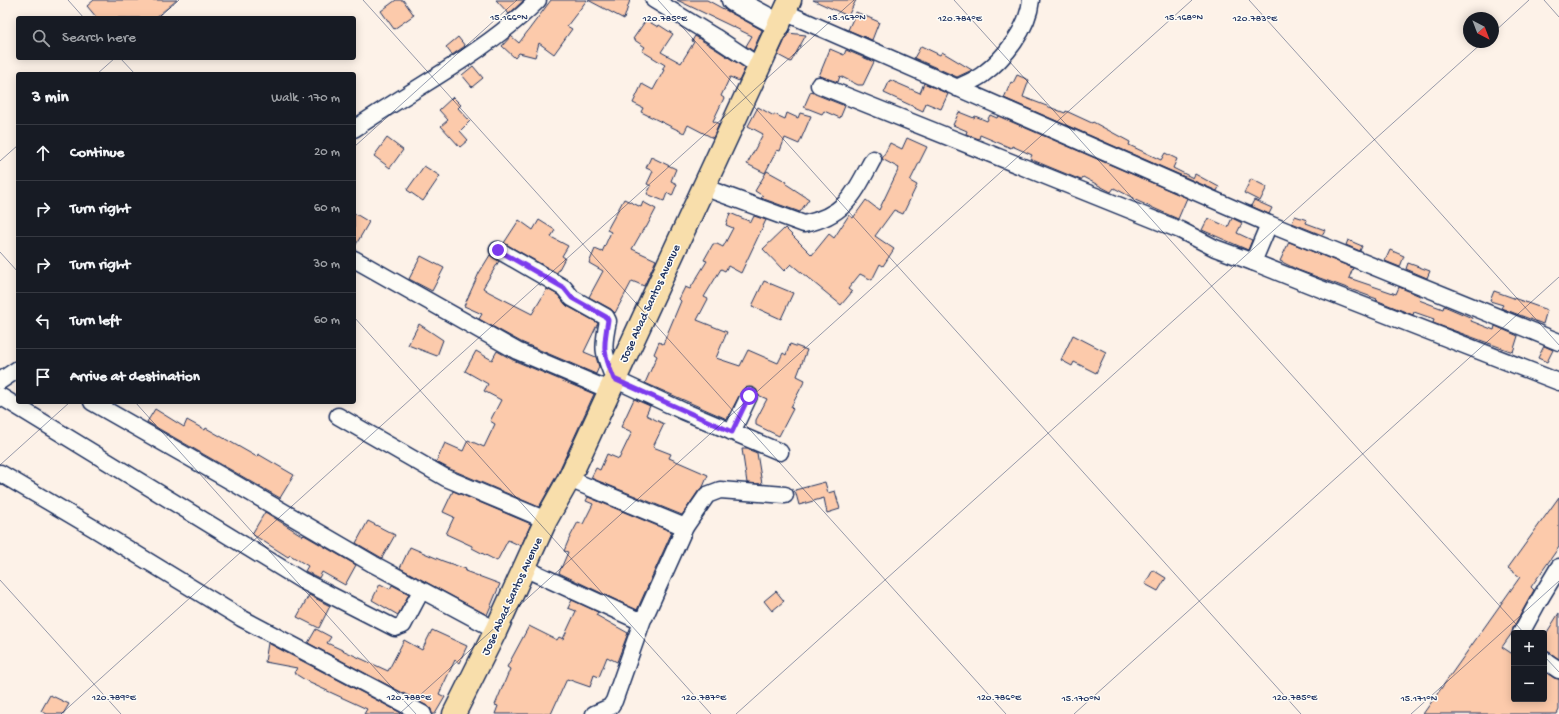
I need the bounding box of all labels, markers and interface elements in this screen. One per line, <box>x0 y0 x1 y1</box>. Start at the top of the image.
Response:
text: 15.166°N <box>489 12 528 24</box>
text: 15.167°N <box>827 12 866 24</box>
text: 15.168°N <box>1164 12 1203 24</box>
north arrow <box>1463 12 1499 48</box>
text: 120.785°E <box>642 13 688 25</box>
text: 120.784°E <box>937 13 983 25</box>
text: 120.783°E <box>1232 13 1278 25</box>
search box <box>16 16 356 60</box>
icon: search <box>30 27 52 49</box>
text: Search here <box>62 29 136 47</box>
text: 3 min <box>32 88 69 108</box>
text: Walk · 170 m <box>271 91 340 106</box>
icon: ahead <box>32 142 54 164</box>
text: Continue <box>70 144 124 162</box>
text: 20 m <box>314 145 340 160</box>
icon: right <box>32 198 54 220</box>
text: Turn right <box>70 200 130 218</box>
text: 60 m <box>314 201 340 216</box>
route end <box>489 241 507 259</box>
street label: Jose Abad Santos Avenue <box>617 242 685 365</box>
icon: right <box>32 254 54 276</box>
text: Turn right <box>70 256 130 274</box>
text: 30 m <box>314 257 340 272</box>
icon: left <box>32 310 54 332</box>
text: Turn left <box>70 312 121 330</box>
text: 60 m <box>314 313 340 328</box>
icon: arrive <box>32 366 54 388</box>
text: Arrive at destination <box>70 368 200 386</box>
route start <box>740 387 758 405</box>
street label: Jose Abad Santos Avenue <box>479 535 547 658</box>
map controls <box>1511 630 1547 702</box>
button: + <box>1511 630 1547 666</box>
button: − <box>1511 666 1547 702</box>
text: 120.789°E <box>91 692 137 704</box>
text: 120.788°E <box>386 692 432 704</box>
text: 120.787°E <box>681 692 727 704</box>
text: 120.786°E <box>976 692 1022 704</box>
text: 120.785°E <box>1272 692 1318 704</box>
text: 15.170°N <box>1061 693 1101 705</box>
text: 15.171°N <box>1400 693 1438 705</box>

